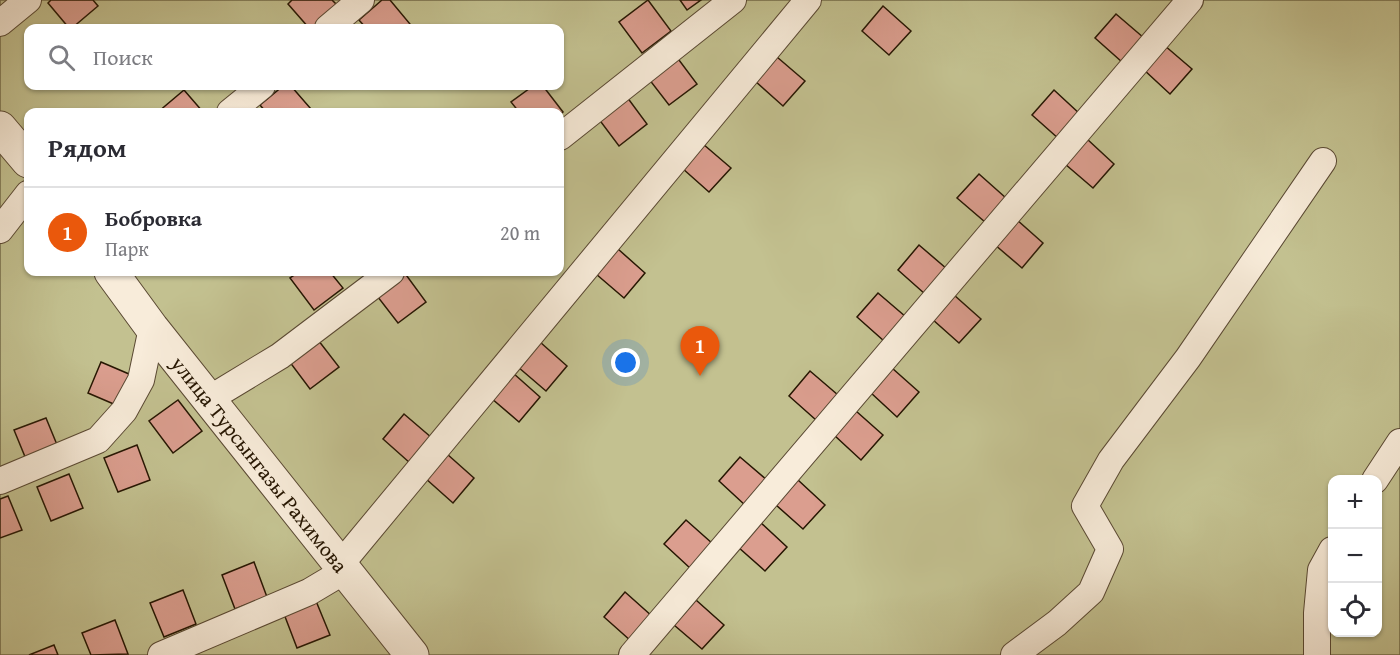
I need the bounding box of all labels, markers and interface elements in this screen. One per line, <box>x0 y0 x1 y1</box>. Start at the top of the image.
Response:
search box <box>24 24 564 90</box>
icon: search <box>45 41 78 74</box>
text: Поиск <box>93 41 153 73</box>
text: Рядом <box>48 128 126 167</box>
text: Бобровка <box>105 202 202 234</box>
text: 1 <box>62 218 73 247</box>
text: 20 m <box>500 218 540 247</box>
text: Парк <box>105 234 149 263</box>
pin: 1 <box>680 326 720 376</box>
street label: улица Турсынгазы Рахимова <box>164 348 356 579</box>
your location <box>611 348 640 377</box>
map controls <box>1328 475 1382 637</box>
button: + <box>1328 475 1382 529</box>
button: − <box>1328 529 1382 583</box>
button: locate <box>1328 583 1382 637</box>

